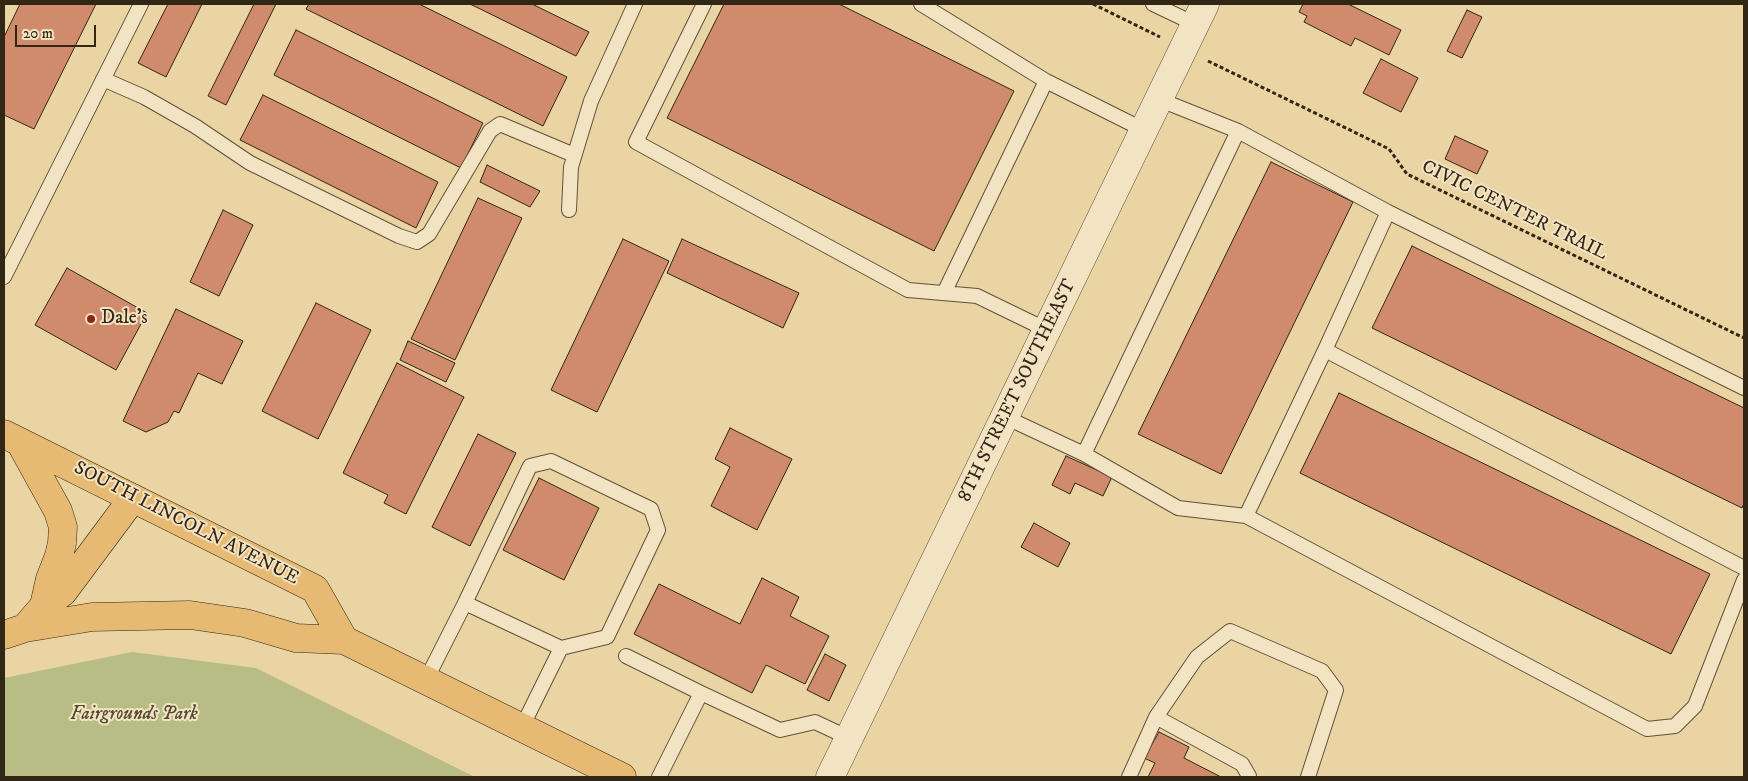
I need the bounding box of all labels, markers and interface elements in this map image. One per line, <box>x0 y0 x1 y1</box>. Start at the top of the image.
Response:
scale bar <box>18 15 99 47</box>
text: 20 m <box>23 24 53 43</box>
street label: CIVIC CENTER TRAIL <box>1417 156 1611 266</box>
street label: 8TH STREET SOUTHEAST <box>954 276 1082 506</box>
place label: Dale's <box>101 308 148 330</box>
marker: Dale's <box>85 313 97 325</box>
street label: SOUTH LINCOLN AVENUE <box>70 457 302 591</box>
park label: Fairgrounds Park <box>70 704 198 726</box>

